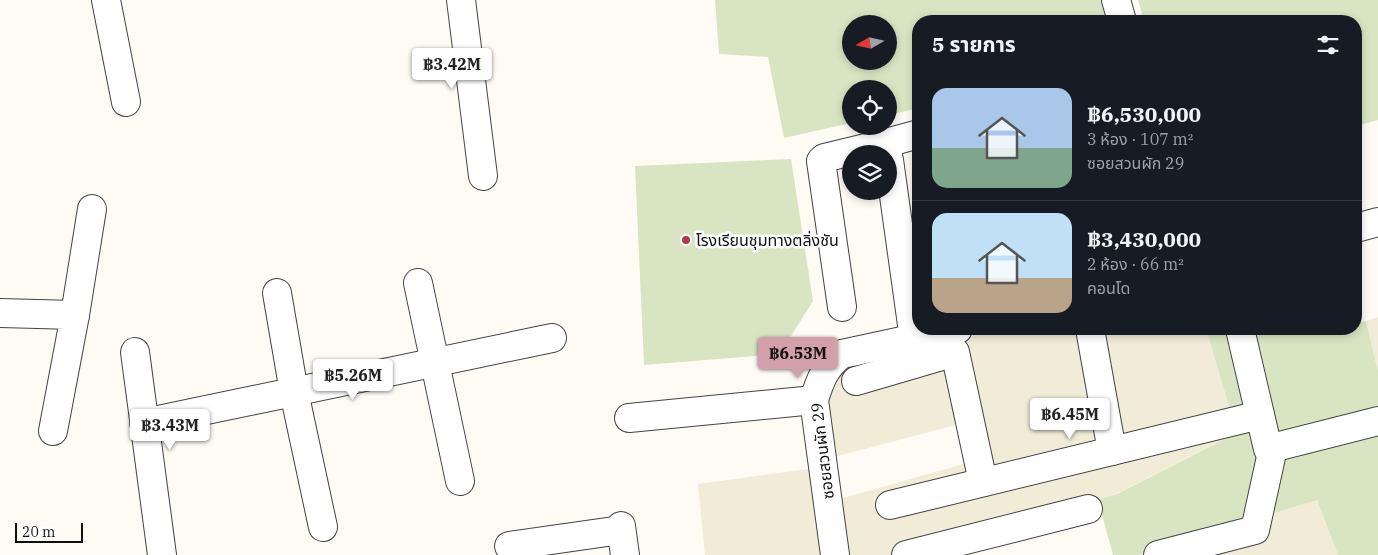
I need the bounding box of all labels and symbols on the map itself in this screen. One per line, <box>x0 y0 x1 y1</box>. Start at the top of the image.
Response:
north arrow <box>842 15 898 70</box>
pin: ฿3.42M <box>411 48 493 90</box>
place label: โรงเรียนชุมทางตลิ่งชัน <box>696 230 839 250</box>
marker: โรงเรียนชุมทางตลิ่งชัน <box>680 234 692 246</box>
pin: ฿6.53M <box>757 336 839 379</box>
pin: ฿5.26M <box>312 358 394 401</box>
pin: ฿6.45M <box>1029 398 1111 440</box>
street label: ซอยสวนผัก 29 <box>806 401 838 501</box>
pin: ฿3.43M <box>129 408 211 451</box>
scale bar <box>15 520 82 543</box>

